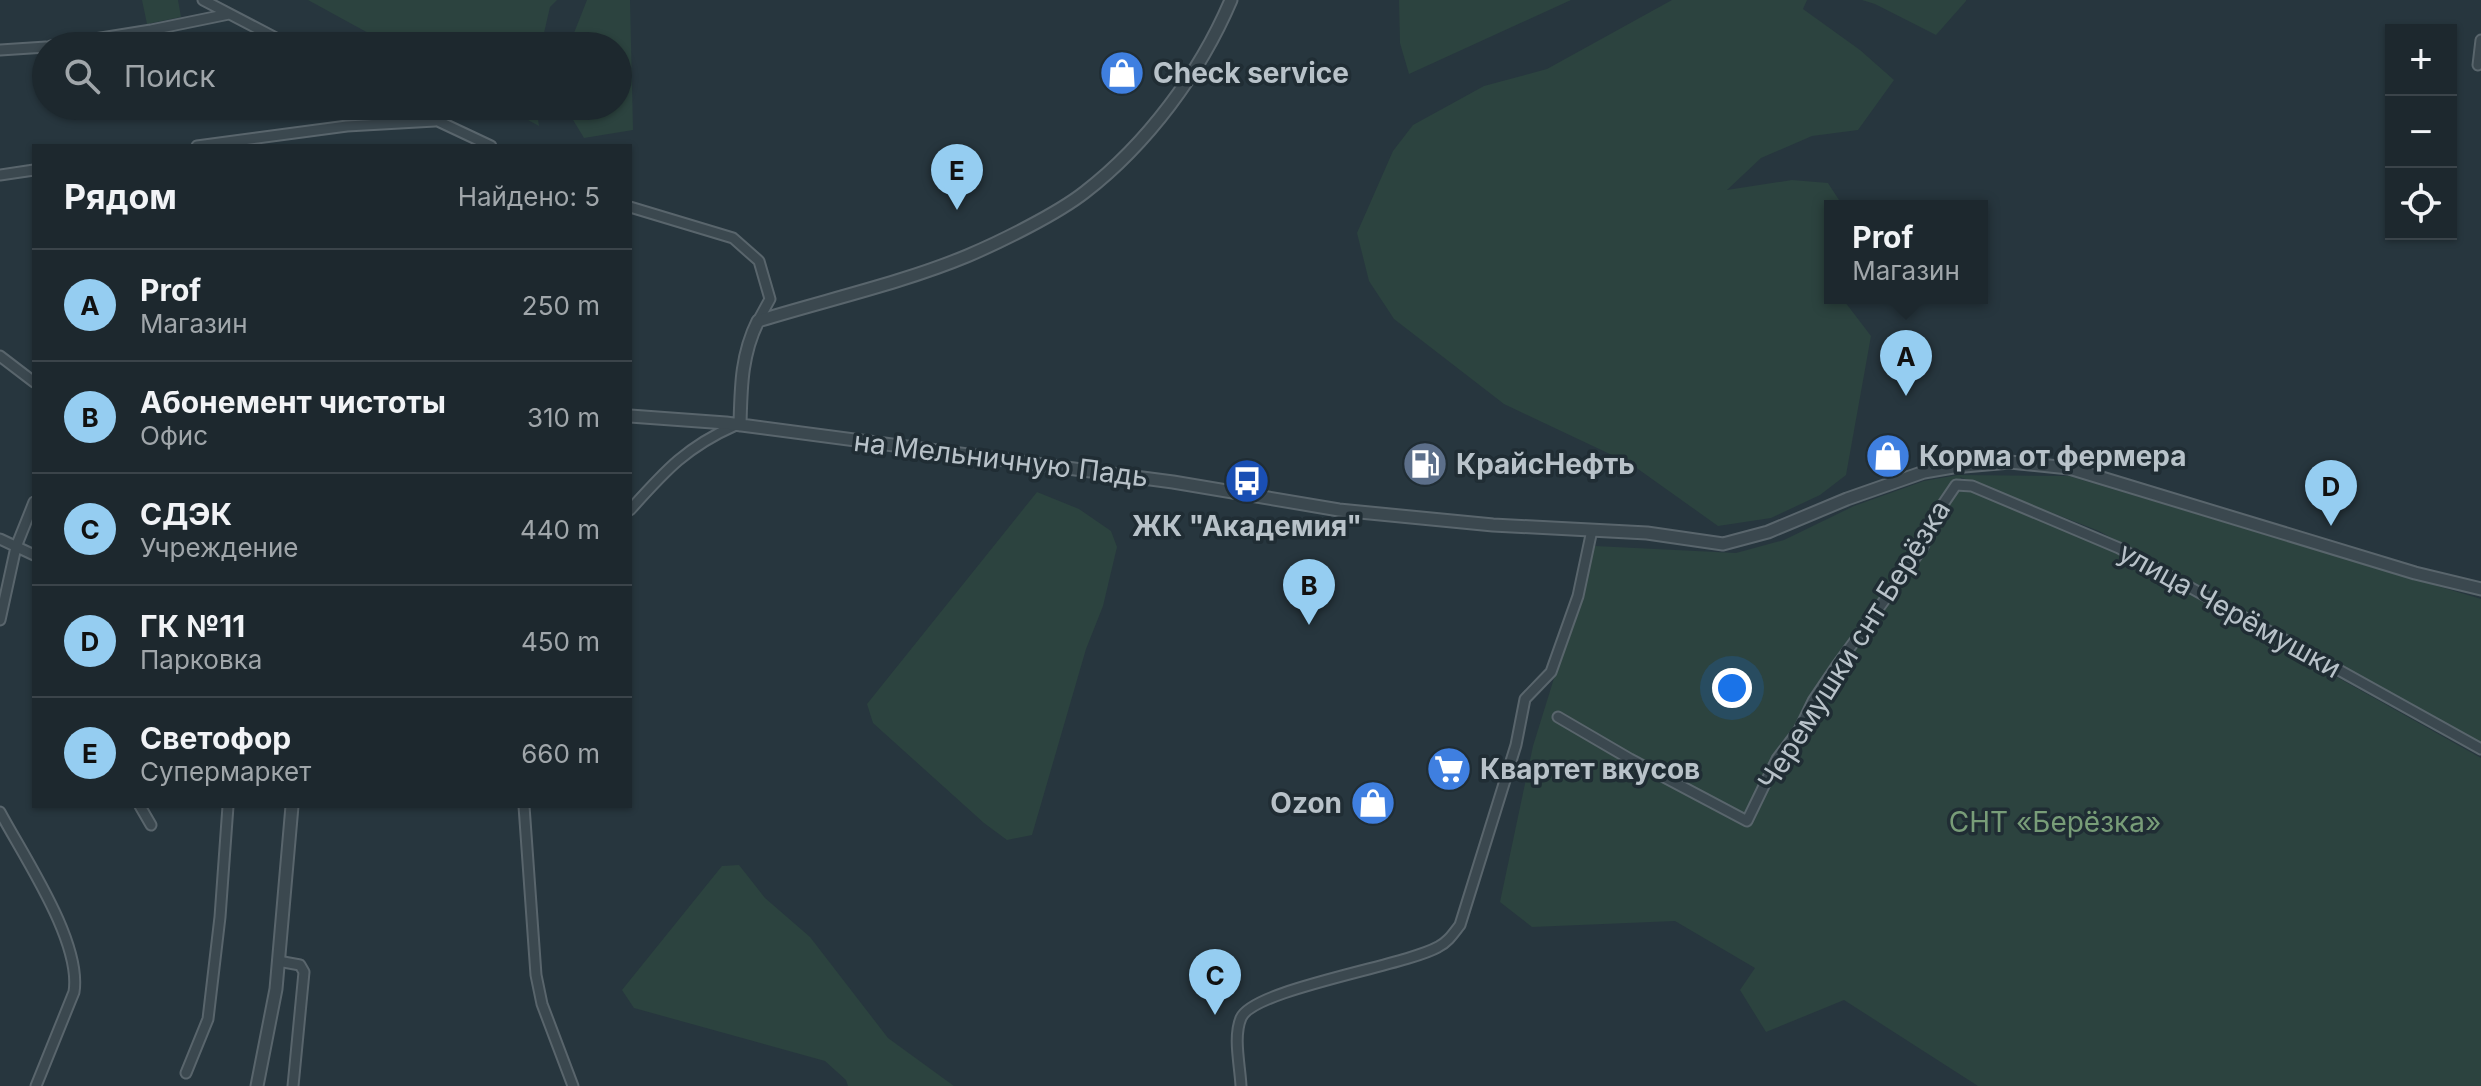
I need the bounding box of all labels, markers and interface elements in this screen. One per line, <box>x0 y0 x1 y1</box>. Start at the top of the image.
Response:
map controls <box>2385 24 2457 240</box>
button: + <box>2385 24 2457 96</box>
search box <box>32 32 632 120</box>
shop icon: Check service <box>1098 49 1146 97</box>
icon: search <box>60 54 104 98</box>
place label: Check service <box>1153 56 1349 90</box>
text: Поиск <box>124 58 215 94</box>
button: − <box>2385 96 2457 168</box>
pin: E <box>931 144 983 210</box>
button: locate <box>2385 168 2457 240</box>
text: Рядом <box>64 176 177 217</box>
text: Найдено: 5 <box>458 181 600 212</box>
popup <box>1824 200 1988 304</box>
text: Prof <box>1852 219 1913 255</box>
text: Магазин <box>1852 255 1960 286</box>
text: Prof <box>140 272 201 308</box>
text: A <box>80 290 100 321</box>
text: 250 m <box>522 290 600 321</box>
text: Магазин <box>140 308 248 339</box>
pin: A <box>1880 330 1932 396</box>
text: Абонемент чистоты <box>140 384 446 420</box>
text: B <box>81 402 99 433</box>
text: 310 m <box>527 402 600 433</box>
text: Офис <box>140 420 208 451</box>
street label: на Мельничную Падь <box>852 424 1150 494</box>
shop icon: Корма от фермера <box>1864 432 1912 480</box>
place label: Корма от фермера <box>1919 439 2187 473</box>
fuel station icon: КрайсНефть <box>1401 440 1449 488</box>
place label: КрайсНефть <box>1456 447 1635 481</box>
bus stop icon: ЖК "Академия" <box>1223 457 1271 505</box>
pin: D <box>2305 460 2357 526</box>
street label: Черемушки снт Берёзка <box>1751 494 1957 796</box>
text: СДЭК <box>140 496 232 532</box>
place label: ЖК "Академия" <box>1132 509 1362 543</box>
text: C <box>80 514 100 545</box>
text: 440 m <box>520 514 600 545</box>
text: Учреждение <box>140 532 298 563</box>
street label: улица Черёмушки <box>2113 535 2347 685</box>
pin: B <box>1283 559 1335 625</box>
text: ГК №11 <box>140 608 245 644</box>
text: D <box>81 626 99 657</box>
text: 450 m <box>521 626 600 657</box>
text: Парковка <box>140 644 262 675</box>
your location <box>1712 668 1752 708</box>
text: Светофор <box>140 720 291 756</box>
text: E <box>82 738 98 769</box>
text: 660 m <box>521 738 600 769</box>
supermarket icon: Квартет вкусов <box>1425 745 1473 793</box>
place label: Квартет вкусов <box>1480 752 1700 786</box>
text: Супермаркет <box>140 756 311 787</box>
shop icon: Ozon <box>1349 779 1397 827</box>
place label: Ozon <box>1270 786 1342 820</box>
park label: СНТ «Берёзка» <box>1949 805 2161 839</box>
pin: C <box>1189 949 1241 1015</box>

